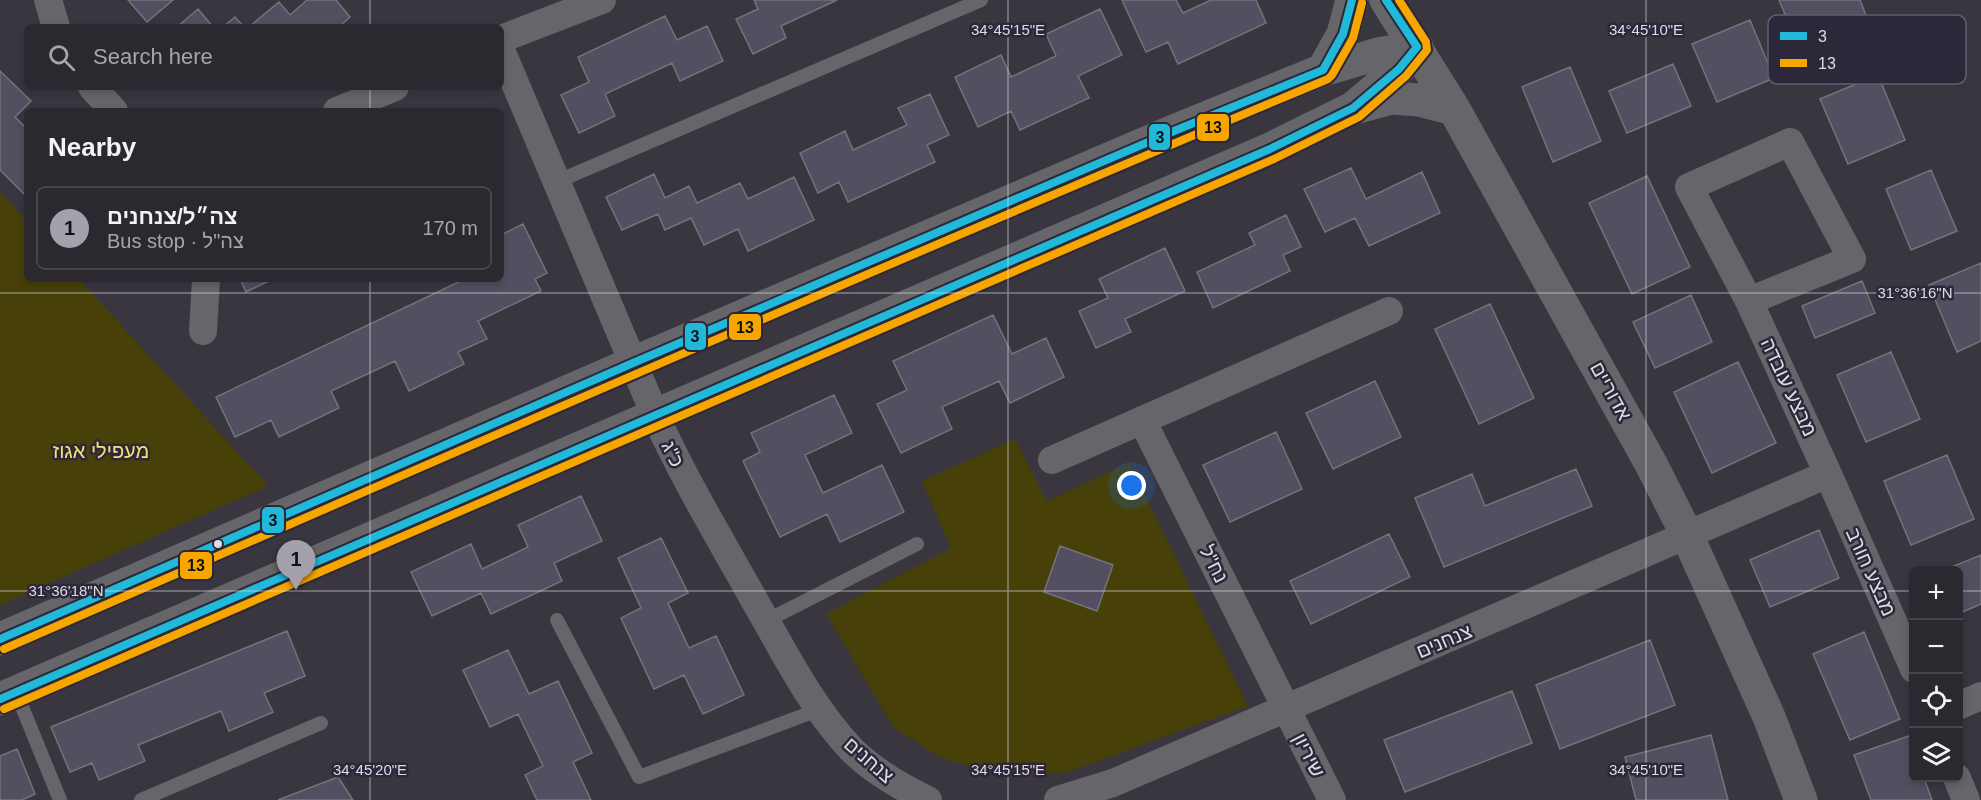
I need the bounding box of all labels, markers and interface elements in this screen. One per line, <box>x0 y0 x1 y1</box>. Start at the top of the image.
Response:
legend <box>1768 15 1966 84</box>
text: 34°45'15"E <box>971 21 1045 38</box>
text: 34°45'10"E <box>1609 21 1683 38</box>
search box <box>24 24 504 90</box>
text: 3 <box>1818 28 1827 45</box>
icon: search <box>45 41 78 74</box>
text: Search here <box>93 44 213 69</box>
text: 13 <box>1818 55 1836 72</box>
line badge: 13 <box>1196 113 1230 142</box>
text: 13 <box>1204 119 1222 136</box>
line badge: 3 <box>1148 123 1171 151</box>
text: 3 <box>1156 129 1165 146</box>
text: Nearby <box>48 132 136 162</box>
text: צה״ל/צנחנים <box>107 204 238 229</box>
text: 1 <box>64 217 75 239</box>
text: 170 m <box>422 217 478 239</box>
text: Bus stop · צה"ל <box>107 230 244 252</box>
text: 31°36'16"N <box>1877 284 1953 301</box>
line badge: 13 <box>728 313 762 341</box>
text: 13 <box>736 319 754 336</box>
line badge: 3 <box>684 322 707 351</box>
text: 3 <box>691 328 700 345</box>
street label: מבצע עובדה <box>1757 334 1821 440</box>
street label: אדוריים <box>1586 358 1636 424</box>
street label: כ"ג <box>657 437 689 471</box>
park label: מעפילי אגוז <box>53 440 149 462</box>
your location <box>1117 471 1146 500</box>
line badge: 3 <box>261 506 285 534</box>
text: 3 <box>269 512 278 529</box>
street label: מבצע חורב <box>1842 524 1900 620</box>
unlabelled marker <box>212 538 224 550</box>
pin: 1 <box>276 540 316 590</box>
street label: נח"ל <box>1195 542 1233 586</box>
line badge: 13 <box>179 551 213 580</box>
text: 13 <box>187 557 205 574</box>
map controls <box>1909 566 1963 782</box>
button: + <box>1909 566 1963 620</box>
text: 31°36'18"N <box>28 582 104 599</box>
street label: צנחנים <box>1413 620 1475 662</box>
button: − <box>1909 620 1963 674</box>
button: locate <box>1909 674 1963 728</box>
button: layers <box>1909 728 1963 782</box>
street label: שיריון <box>1289 729 1329 781</box>
street label: צנחנים <box>840 733 898 787</box>
text: 34°45'20"E <box>333 761 407 778</box>
text: 34°45'15"E <box>971 761 1045 778</box>
text: 34°45'10"E <box>1609 761 1683 778</box>

